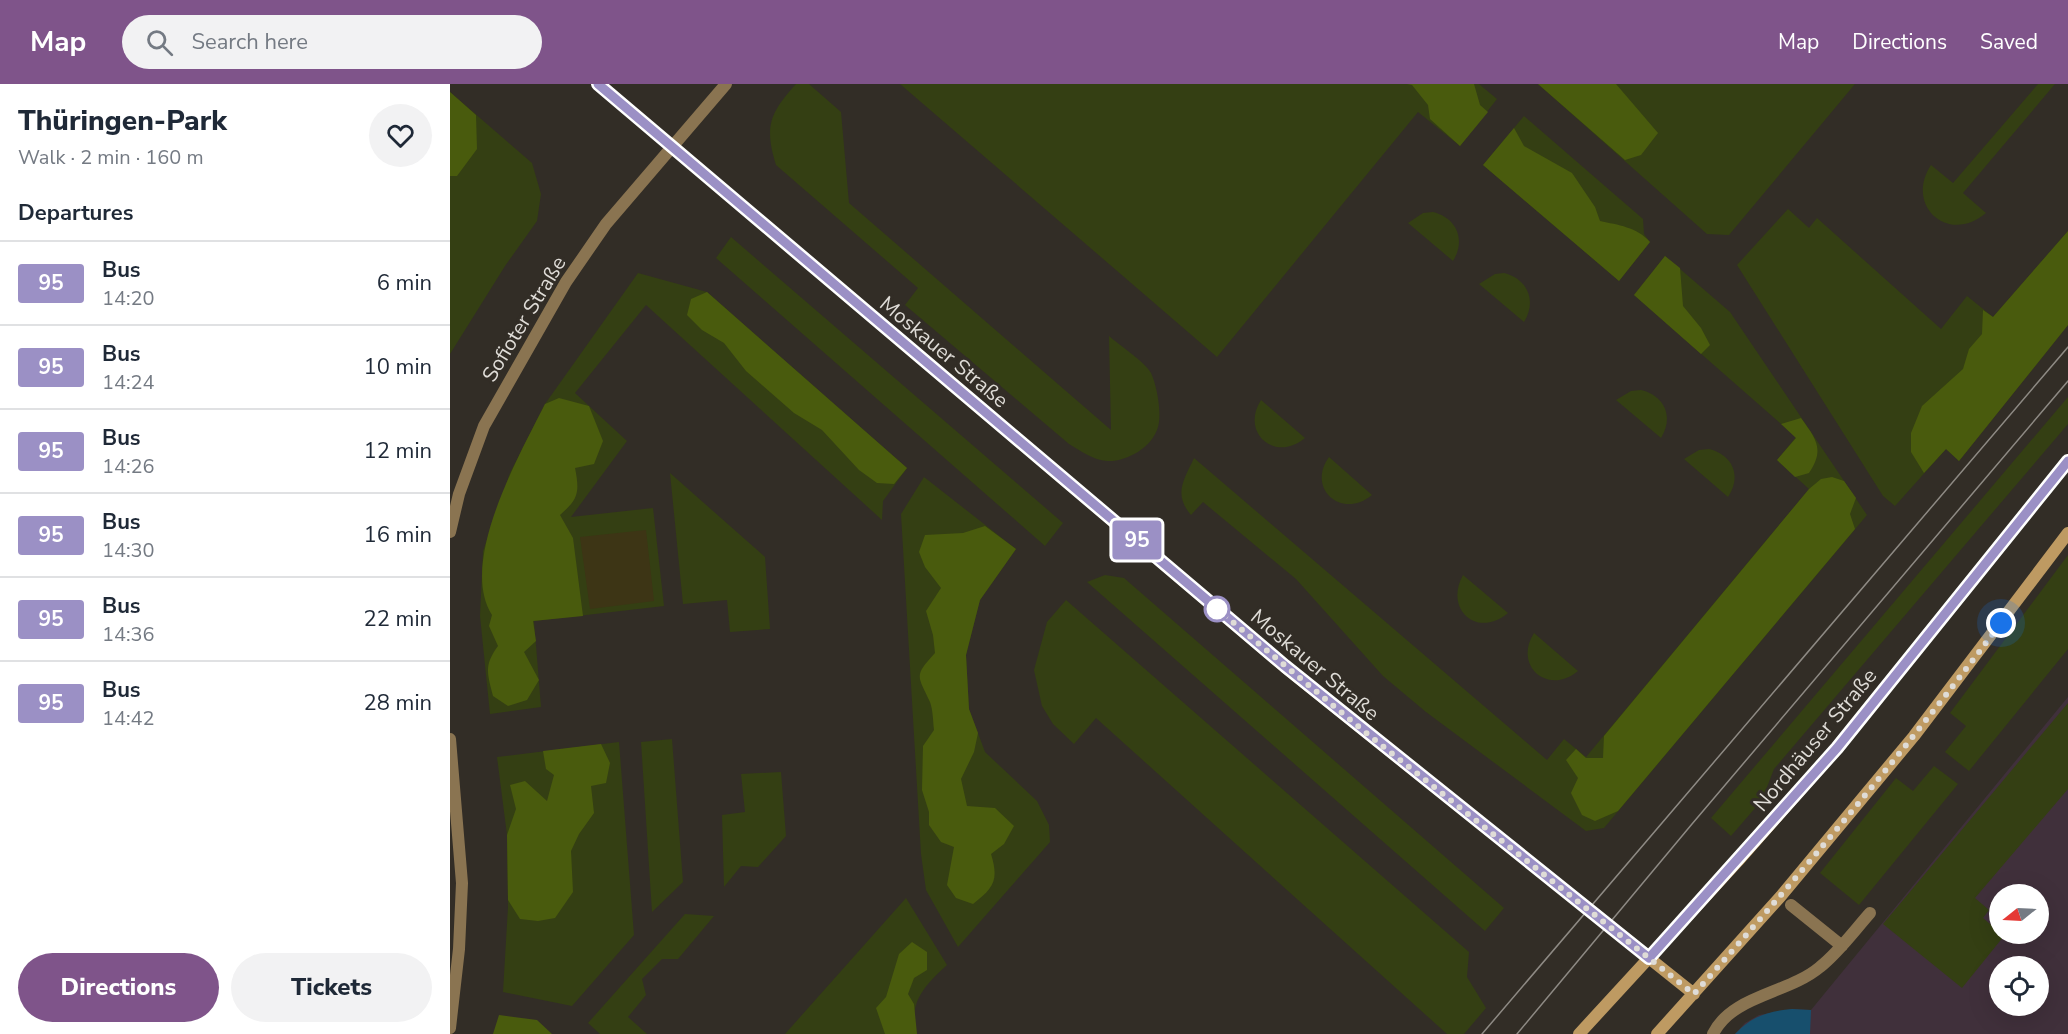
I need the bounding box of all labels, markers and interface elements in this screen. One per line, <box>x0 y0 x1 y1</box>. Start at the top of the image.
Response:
search box <box>122 15 542 69</box>
text: Map <box>30 23 86 61</box>
icon: search <box>143 26 176 59</box>
text: Search here <box>191 27 308 57</box>
text: Map <box>1778 28 1819 56</box>
text: Directions <box>1852 28 1947 56</box>
text: Saved <box>1980 28 2038 56</box>
text: Thüringen-Park <box>18 102 227 140</box>
button: heart <box>369 104 432 167</box>
text: Walk · 2 min · 160 m <box>18 144 204 171</box>
text: Departures <box>18 198 133 228</box>
street label: Sofioter Straße <box>475 251 573 387</box>
text: Bus <box>102 255 141 285</box>
text: 6 min <box>377 268 432 298</box>
text: 95 <box>38 269 64 297</box>
text: 14:20 <box>102 285 155 312</box>
street label: Moskauer Straße <box>874 290 1014 414</box>
text: Bus <box>102 339 141 369</box>
text: 10 min <box>364 352 432 382</box>
text: 95 <box>38 353 64 381</box>
text: 14:24 <box>102 369 155 396</box>
text: Bus <box>102 423 141 453</box>
text: 12 min <box>364 436 432 466</box>
text: 95 <box>38 437 64 465</box>
text: 14:26 <box>102 453 155 480</box>
text: Bus <box>102 507 141 537</box>
text: 16 min <box>364 520 432 550</box>
line badge: 95 <box>1110 520 1164 560</box>
text: 95 <box>38 521 64 549</box>
text: 95 <box>1124 526 1150 554</box>
text: 14:30 <box>102 537 155 564</box>
text: Bus <box>102 591 141 621</box>
unlabelled marker <box>1204 596 1230 622</box>
street label: Moskauer Straße <box>1245 603 1385 727</box>
text: 22 min <box>364 604 432 634</box>
text: 95 <box>38 605 64 633</box>
your location <box>1986 608 2016 638</box>
text: 14:36 <box>102 621 155 648</box>
street label: Nordhäuser Straße <box>1747 663 1883 817</box>
text: Bus <box>102 675 141 705</box>
text: 28 min <box>364 688 432 718</box>
text: 95 <box>38 689 64 717</box>
text: 14:42 <box>102 705 155 732</box>
north arrow <box>1989 884 2049 944</box>
map controls <box>1989 884 2049 1016</box>
button: Directions <box>18 953 219 1022</box>
button: Tickets <box>231 953 432 1022</box>
button: locate <box>1989 956 2049 1016</box>

